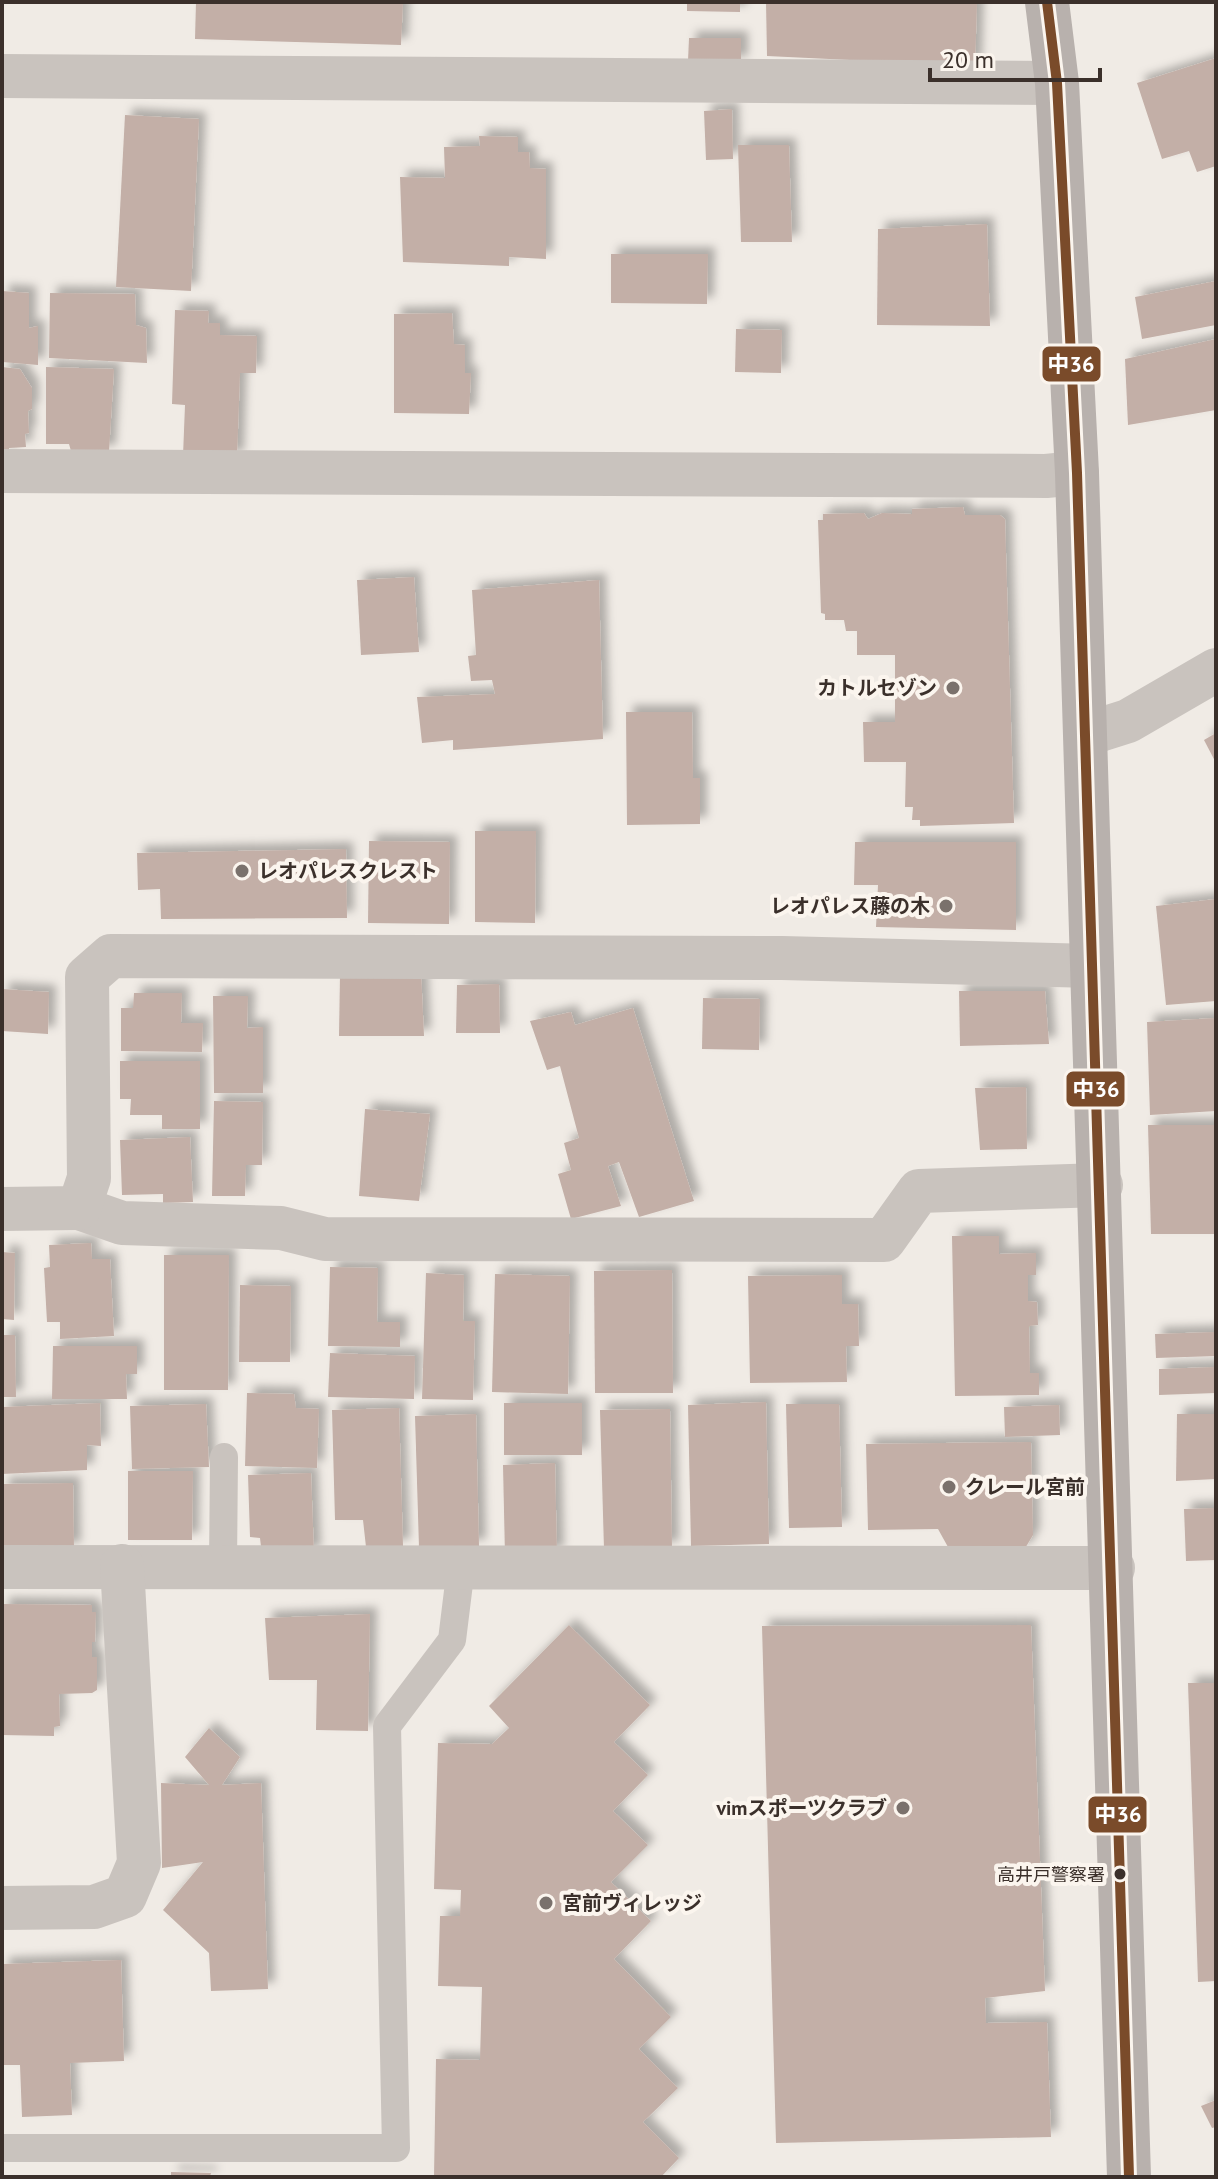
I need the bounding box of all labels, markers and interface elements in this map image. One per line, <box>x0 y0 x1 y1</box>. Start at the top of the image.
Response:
scale bar <box>930 32 1100 82</box>
text: 20 m <box>942 44 994 75</box>
line badge: 中36 <box>1041 345 1102 383</box>
text: 中36 <box>1048 350 1094 378</box>
place label: カトルセゾン <box>817 675 937 701</box>
marker: カトルセゾン <box>944 679 962 697</box>
place label: レオパレスクレスト <box>258 858 438 884</box>
marker: レオパレスクレスト <box>233 862 251 880</box>
place label: レオパレス藤の木 <box>770 893 930 919</box>
marker: レオパレス藤の木 <box>937 897 955 915</box>
line badge: 中36 <box>1065 1070 1126 1108</box>
text: 中36 <box>1073 1075 1119 1103</box>
place label: クレール宮前 <box>965 1474 1085 1500</box>
marker: クレール宮前 <box>940 1478 958 1496</box>
place label: vimスポーツクラブ <box>715 1795 887 1821</box>
line badge: 中36 <box>1087 1795 1148 1834</box>
marker: vimスポーツクラブ <box>894 1799 912 1817</box>
text: 中36 <box>1095 1800 1141 1828</box>
place label: 高井戸警察署 <box>997 1863 1105 1886</box>
marker: 高井戸警察署 <box>1112 1866 1128 1882</box>
place label: 宮前ヴィレッジ <box>562 1890 702 1916</box>
marker: 宮前ヴィレッジ <box>537 1894 555 1912</box>

